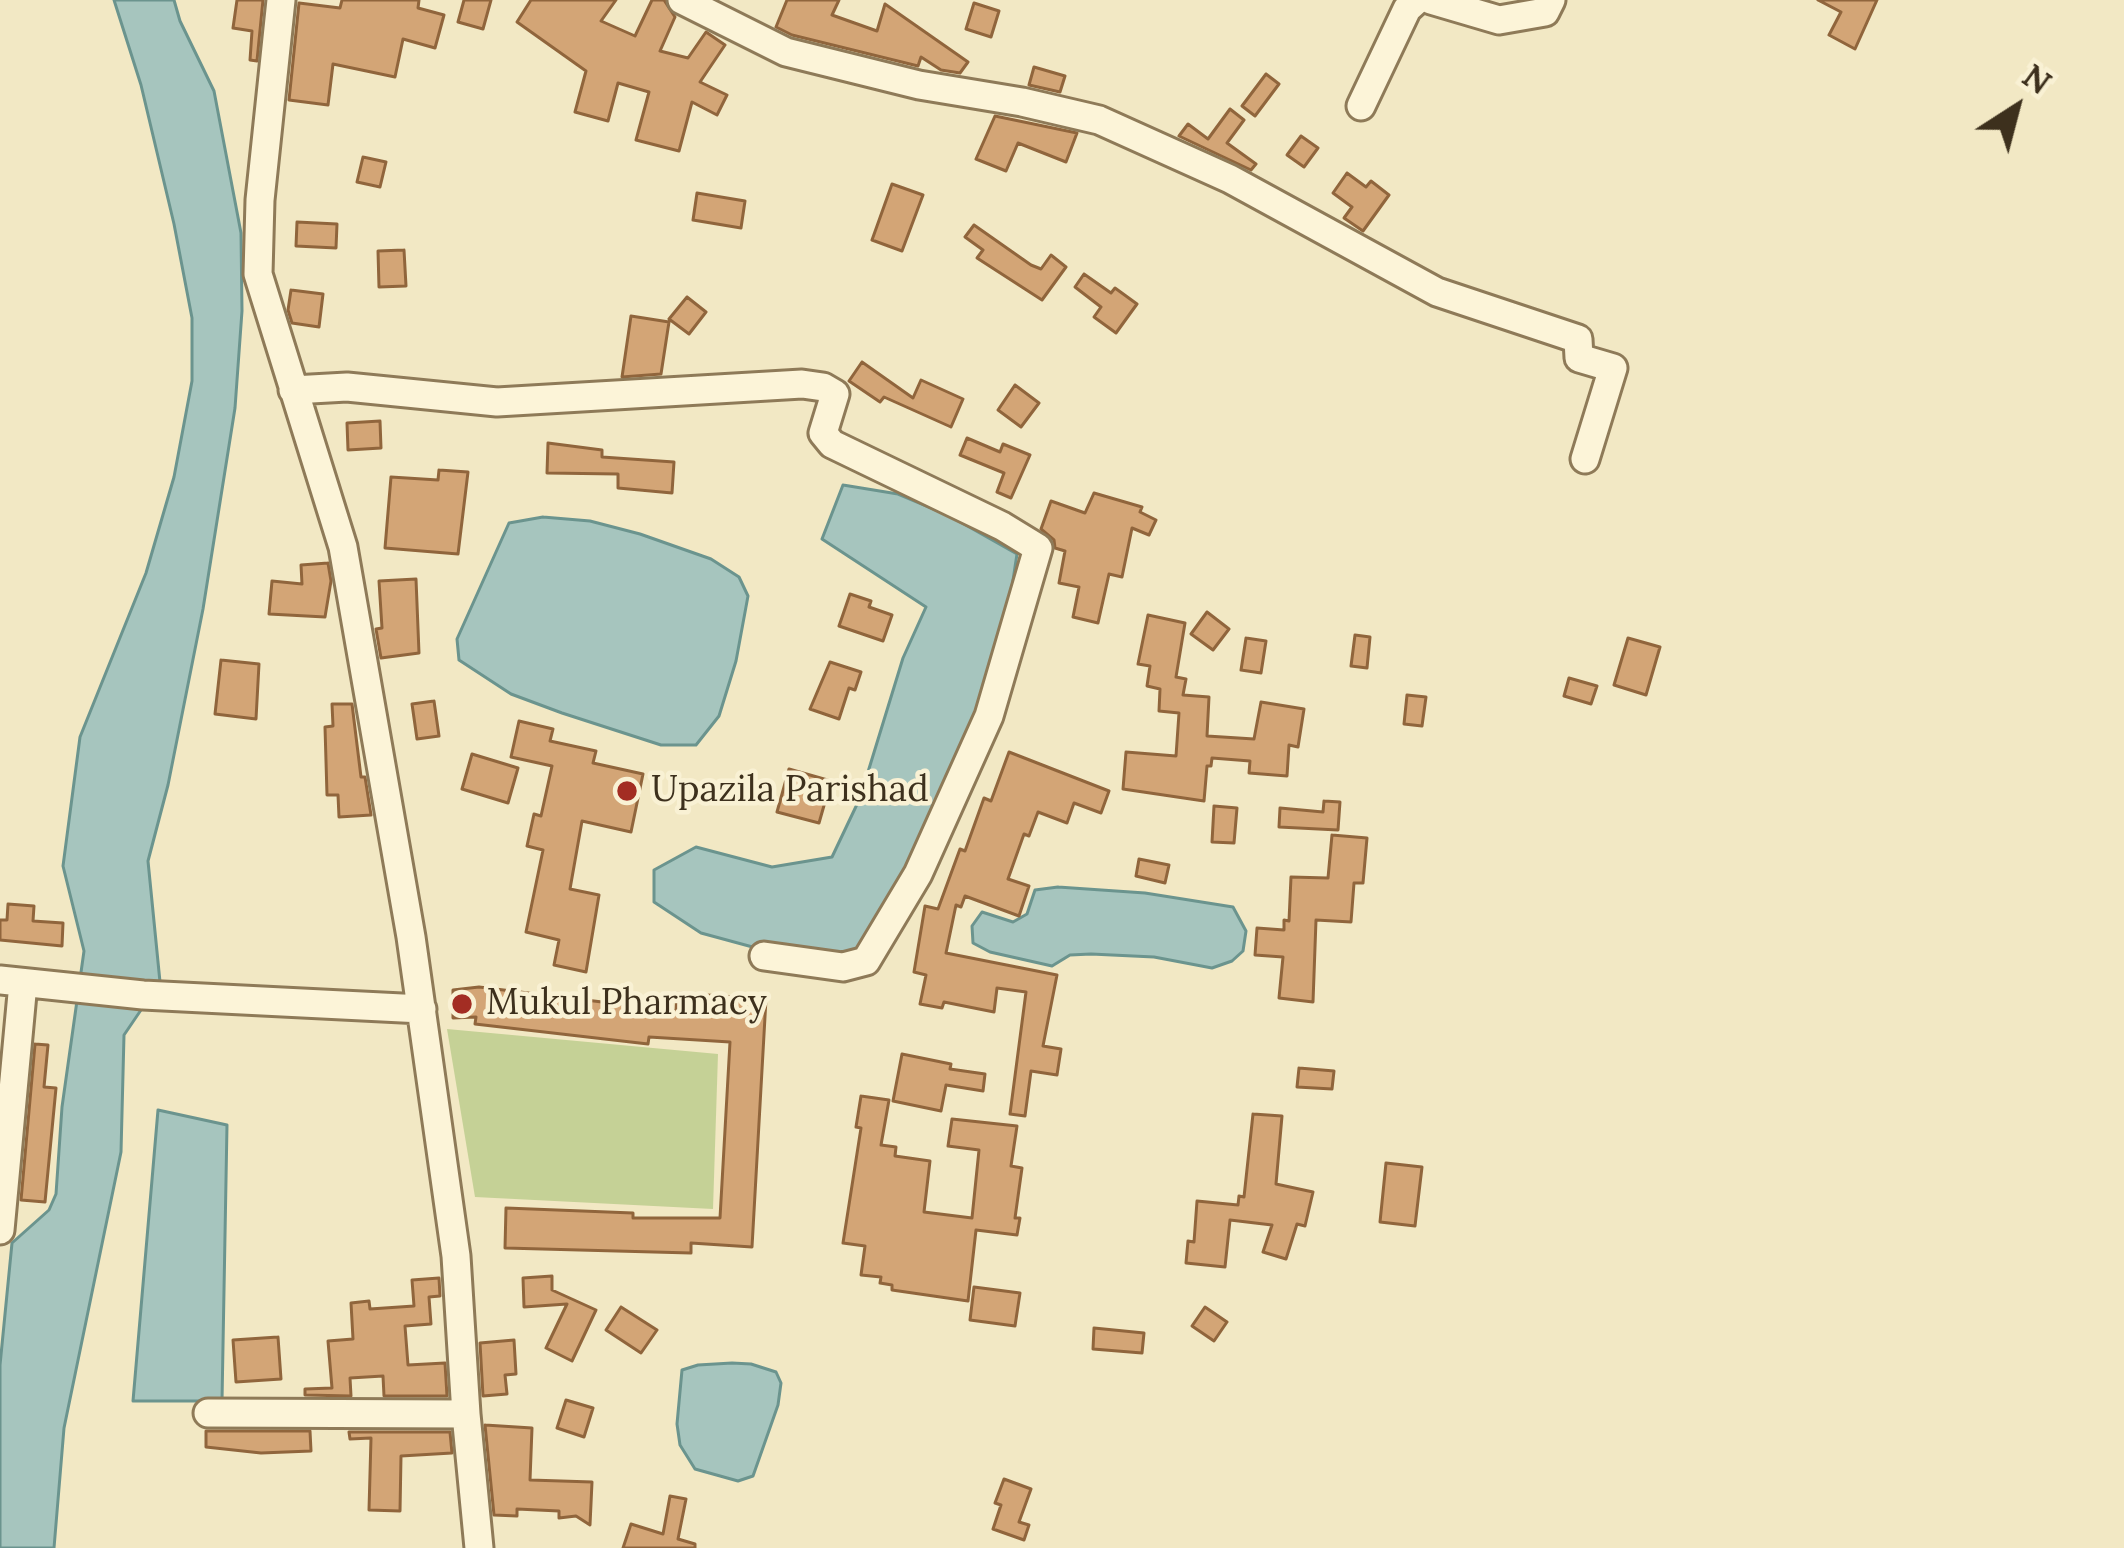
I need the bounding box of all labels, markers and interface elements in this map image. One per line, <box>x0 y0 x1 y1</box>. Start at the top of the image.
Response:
north arrow <box>1956 48 2076 168</box>
text: N <box>2014 54 2060 103</box>
place label: Upazila Parishad <box>651 769 929 813</box>
marker: Upazila Parishad <box>614 778 640 804</box>
place label: Mukul Pharmacy <box>486 982 767 1026</box>
marker: Mukul Pharmacy <box>449 991 475 1017</box>

